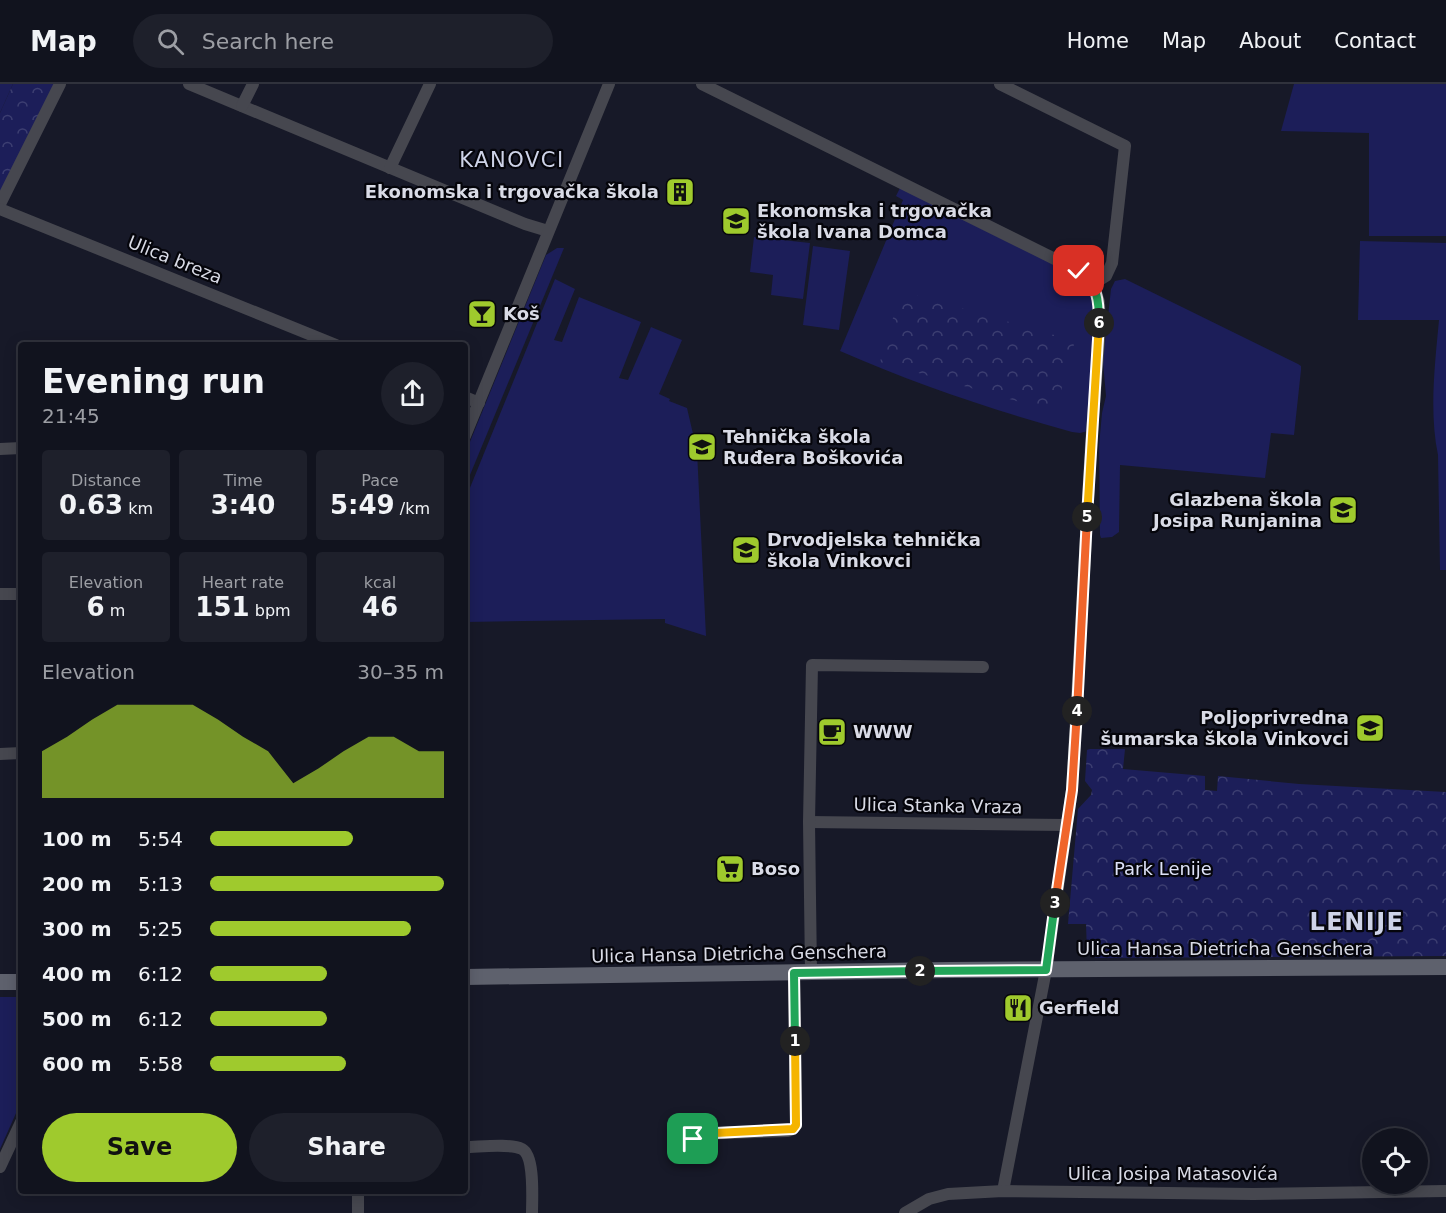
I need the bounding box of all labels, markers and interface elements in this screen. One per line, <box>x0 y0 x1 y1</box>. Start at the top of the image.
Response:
search box <box>133 14 553 68</box>
text: Map <box>30 25 97 58</box>
icon: search <box>154 25 187 58</box>
text: Search here <box>202 29 334 54</box>
text: Home <box>1067 29 1129 53</box>
text: Map <box>1162 29 1206 53</box>
text: About <box>1239 29 1301 53</box>
text: Contact <box>1334 29 1416 53</box>
district label: KANOVCI <box>459 148 565 172</box>
building icon: Ekonomska i trgovačka škola <box>664 176 696 208</box>
place label: Ekonomska i trgovačka škola <box>365 181 659 202</box>
place label: Ekonomska i trgovačka škola Ivana Domca <box>757 200 992 242</box>
school or university icon: Ekonomska i trgovačka škola Ivana Domca <box>720 205 752 237</box>
street label: Ulica breza <box>125 231 225 288</box>
pin <box>1053 245 1104 296</box>
icon: check <box>1062 254 1095 287</box>
bar icon: Koš <box>466 298 498 330</box>
place label: Koš <box>503 303 540 324</box>
pin: 6 <box>1084 308 1114 338</box>
text: 6 <box>1093 313 1105 332</box>
text: Evening run <box>42 362 265 401</box>
button: share <box>381 362 444 425</box>
text: 21:45 <box>42 404 100 428</box>
place label: Tehnička škola Ruđera Boškovića <box>723 426 903 468</box>
school or university icon: Tehnička škola Ruđera Boškovića <box>686 431 718 463</box>
text: Distance <box>71 471 141 490</box>
text: Time <box>223 471 263 490</box>
text: Pace <box>361 471 399 490</box>
place label: Glazbena škola Josipa Runjanina <box>1151 489 1322 531</box>
text: 0.63 <box>59 490 123 520</box>
text: 3:40 <box>211 490 275 520</box>
text: 5:49 <box>330 490 395 520</box>
school or university icon: Glazbena škola Josipa Runjanina <box>1327 494 1359 526</box>
text: km <box>123 499 153 518</box>
text: /km <box>395 499 430 518</box>
pin: 5 <box>1072 502 1102 532</box>
text: 5 <box>1081 507 1093 526</box>
place label: Drvodjelska tehnička škola Vinkovci <box>767 529 981 571</box>
school or university icon: Drvodjelska tehnička škola Vinkovci <box>730 534 762 566</box>
text: Elevation <box>69 573 143 592</box>
text: Heart rate <box>202 573 284 592</box>
text: kcal <box>364 573 396 592</box>
text: 6 <box>87 592 105 622</box>
text: 151 <box>195 592 250 622</box>
text: 46 <box>362 592 398 622</box>
text: m <box>105 601 125 620</box>
text: bpm <box>250 601 291 620</box>
text: Elevation <box>42 660 135 684</box>
text: 30–35 m <box>357 660 444 684</box>
pin: 4 <box>1062 696 1092 726</box>
text: 4 <box>1071 701 1083 720</box>
place label: Poljoprivredna šumarska škola Vinkovci <box>1100 707 1349 749</box>
school or university icon: Poljoprivredna šumarska škola Vinkovci <box>1354 712 1386 744</box>
cafe icon: WWW <box>816 716 848 748</box>
place label: WWW <box>853 721 913 742</box>
street label: Ulica Stanka Vraza <box>853 794 1023 817</box>
text: 100 m <box>42 827 112 851</box>
text: 5:54 <box>138 827 183 851</box>
supermarket icon: Boso <box>714 853 746 885</box>
place label: Boso <box>751 858 800 879</box>
park label: Park Lenije <box>1114 858 1212 879</box>
text: 200 m <box>42 872 112 896</box>
text: 5:13 <box>138 872 183 896</box>
pin: 3 <box>1040 888 1070 918</box>
text: 3 <box>1049 893 1061 912</box>
district label: LENIJE <box>1309 908 1405 936</box>
text: 300 m <box>42 917 112 941</box>
text: 5:25 <box>138 917 183 941</box>
street label: Ulica Hansa Dietricha Genschera <box>1077 938 1373 959</box>
street label: Ulica Hansa Dietricha Genschera <box>591 940 887 967</box>
pin: 2 <box>905 956 935 986</box>
text: 2 <box>914 961 926 980</box>
text: 400 m <box>42 962 112 986</box>
text: 6:12 <box>138 962 183 986</box>
restaurant icon: Gerfield <box>1002 992 1034 1024</box>
place label: Gerfield <box>1039 997 1119 1018</box>
text: 500 m <box>42 1007 112 1031</box>
text: 6:12 <box>138 1007 183 1031</box>
pin: 1 <box>780 1026 810 1056</box>
text: 1 <box>789 1031 801 1050</box>
text: 600 m <box>42 1052 112 1076</box>
text: 5:58 <box>138 1052 183 1076</box>
button: Save <box>42 1113 237 1182</box>
button: Share <box>249 1113 444 1182</box>
pin <box>667 1113 718 1164</box>
icon: arrive <box>676 1122 709 1155</box>
map controls <box>1362 1128 1428 1194</box>
button: locate <box>1362 1128 1428 1194</box>
street label: Ulica Josipa Matasovića <box>1068 1163 1278 1184</box>

